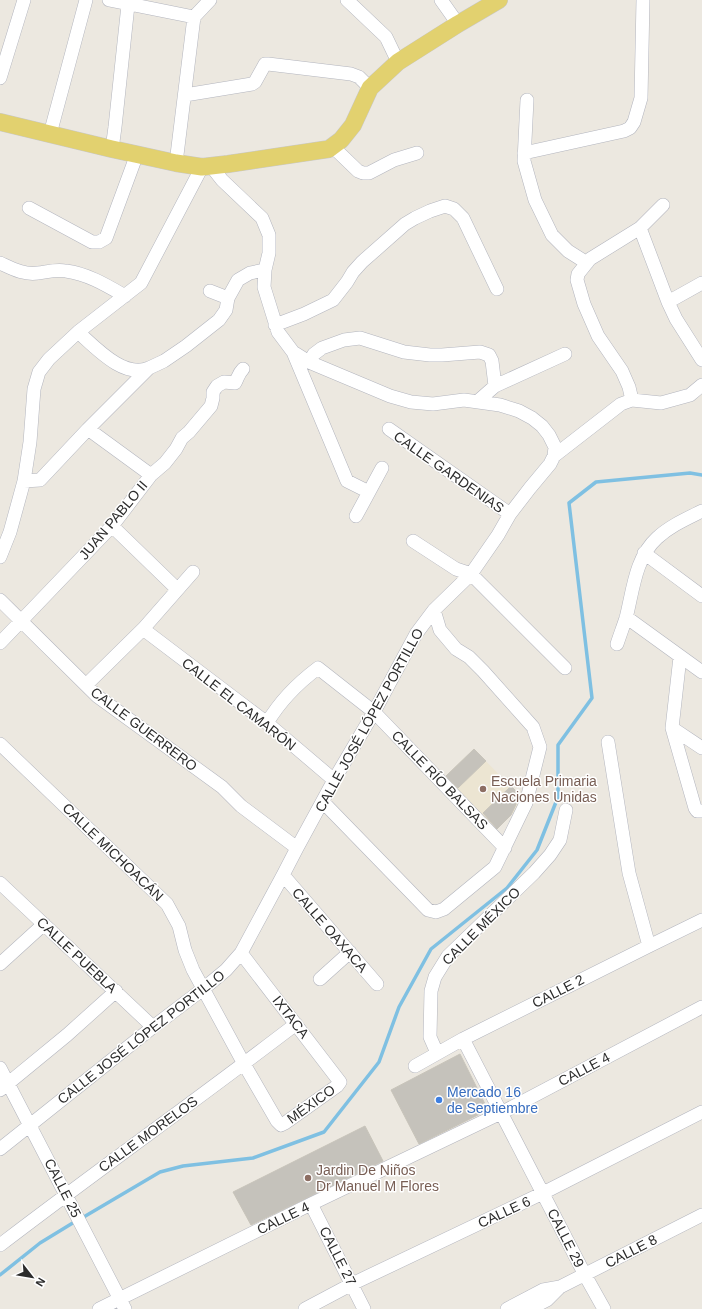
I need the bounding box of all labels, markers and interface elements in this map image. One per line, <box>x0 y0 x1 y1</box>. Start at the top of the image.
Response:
street label: CALLE GARDENIAS <box>391 428 507 516</box>
street label: JUAN PABLO II <box>75 477 151 563</box>
street label: CALLE JOSÉ LÓPEZ PORTILLO <box>312 625 426 815</box>
street label: CALLE EL CAMARÓN <box>179 655 299 753</box>
street label: CALLE GUERRERO <box>88 684 200 774</box>
street label: CALLE RÍO BALSAS <box>389 727 491 833</box>
place label: Escuela Primaria Naciones Unidas <box>491 773 597 805</box>
marker: Escuela Primaria Naciones Unidas <box>478 784 488 794</box>
street label: CALLE MICHOACÁN <box>59 800 167 904</box>
street label: CALLE MÉXICO <box>439 884 523 968</box>
street label: CALLE OAXACA <box>289 885 371 976</box>
street label: CALLE PUEBLA <box>34 914 121 997</box>
street label: CALLE JOSÉ LÓPEZ PORTILLO <box>54 967 228 1107</box>
street label: CALLE 2 <box>529 971 587 1011</box>
street label: IXTACA <box>269 993 313 1042</box>
street label: CALLE 4 <box>556 1049 613 1089</box>
street label: MÉXICO <box>284 1081 338 1127</box>
place label: Mercado 16 de Septiembre <box>447 1084 538 1116</box>
street label: CALLE MORELOS <box>95 1093 201 1175</box>
marker: Mercado 16 de Septiembre <box>434 1095 444 1105</box>
street label: CALLE 25 <box>41 1156 85 1220</box>
place label: Jardin De Niños Dr Manuel M Flores <box>316 1162 439 1194</box>
marker: Jardin De Niños Dr Manuel M Flores <box>303 1173 313 1183</box>
street label: CALLE 6 <box>475 1193 533 1231</box>
street label: CALLE 4 <box>254 1198 312 1237</box>
street label: CALLE 29 <box>544 1206 588 1270</box>
street label: CALLE 27 <box>316 1224 360 1288</box>
street label: CALLE 8 <box>602 1231 660 1271</box>
north arrow <box>12 1257 52 1297</box>
text: N <box>33 1276 48 1289</box>

